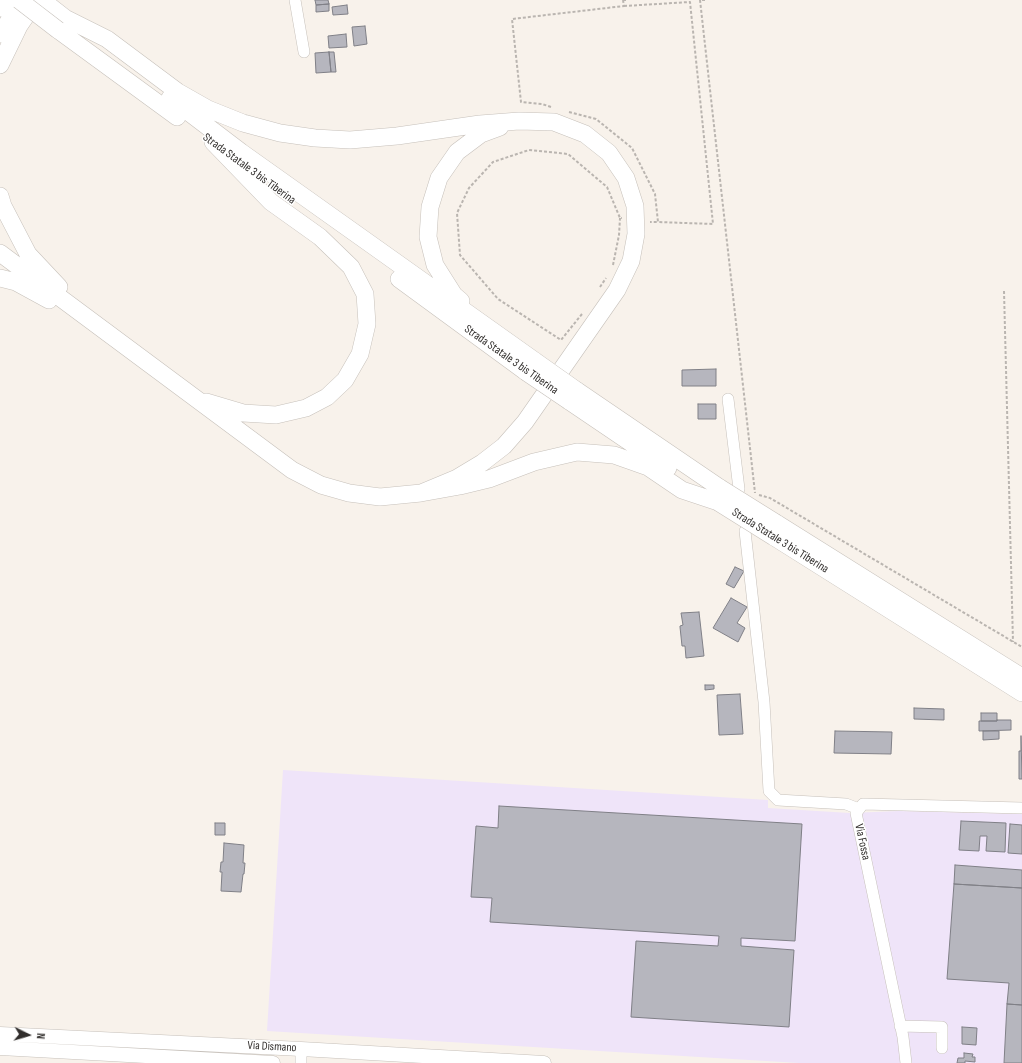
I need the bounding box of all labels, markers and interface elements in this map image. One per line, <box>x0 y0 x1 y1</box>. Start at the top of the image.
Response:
street label: Strada Statale 3 bis Tiberina <box>200 130 298 208</box>
street label: Strada Statale 3 bis Tiberina <box>461 322 561 398</box>
street label: Strada Statale 3 bis Tiberina <box>729 505 831 577</box>
street label: Via Fossa <box>851 823 873 861</box>
north arrow <box>8 1015 48 1055</box>
text: N <box>34 1033 47 1040</box>
street label: Via Dismano <box>247 1039 297 1055</box>

